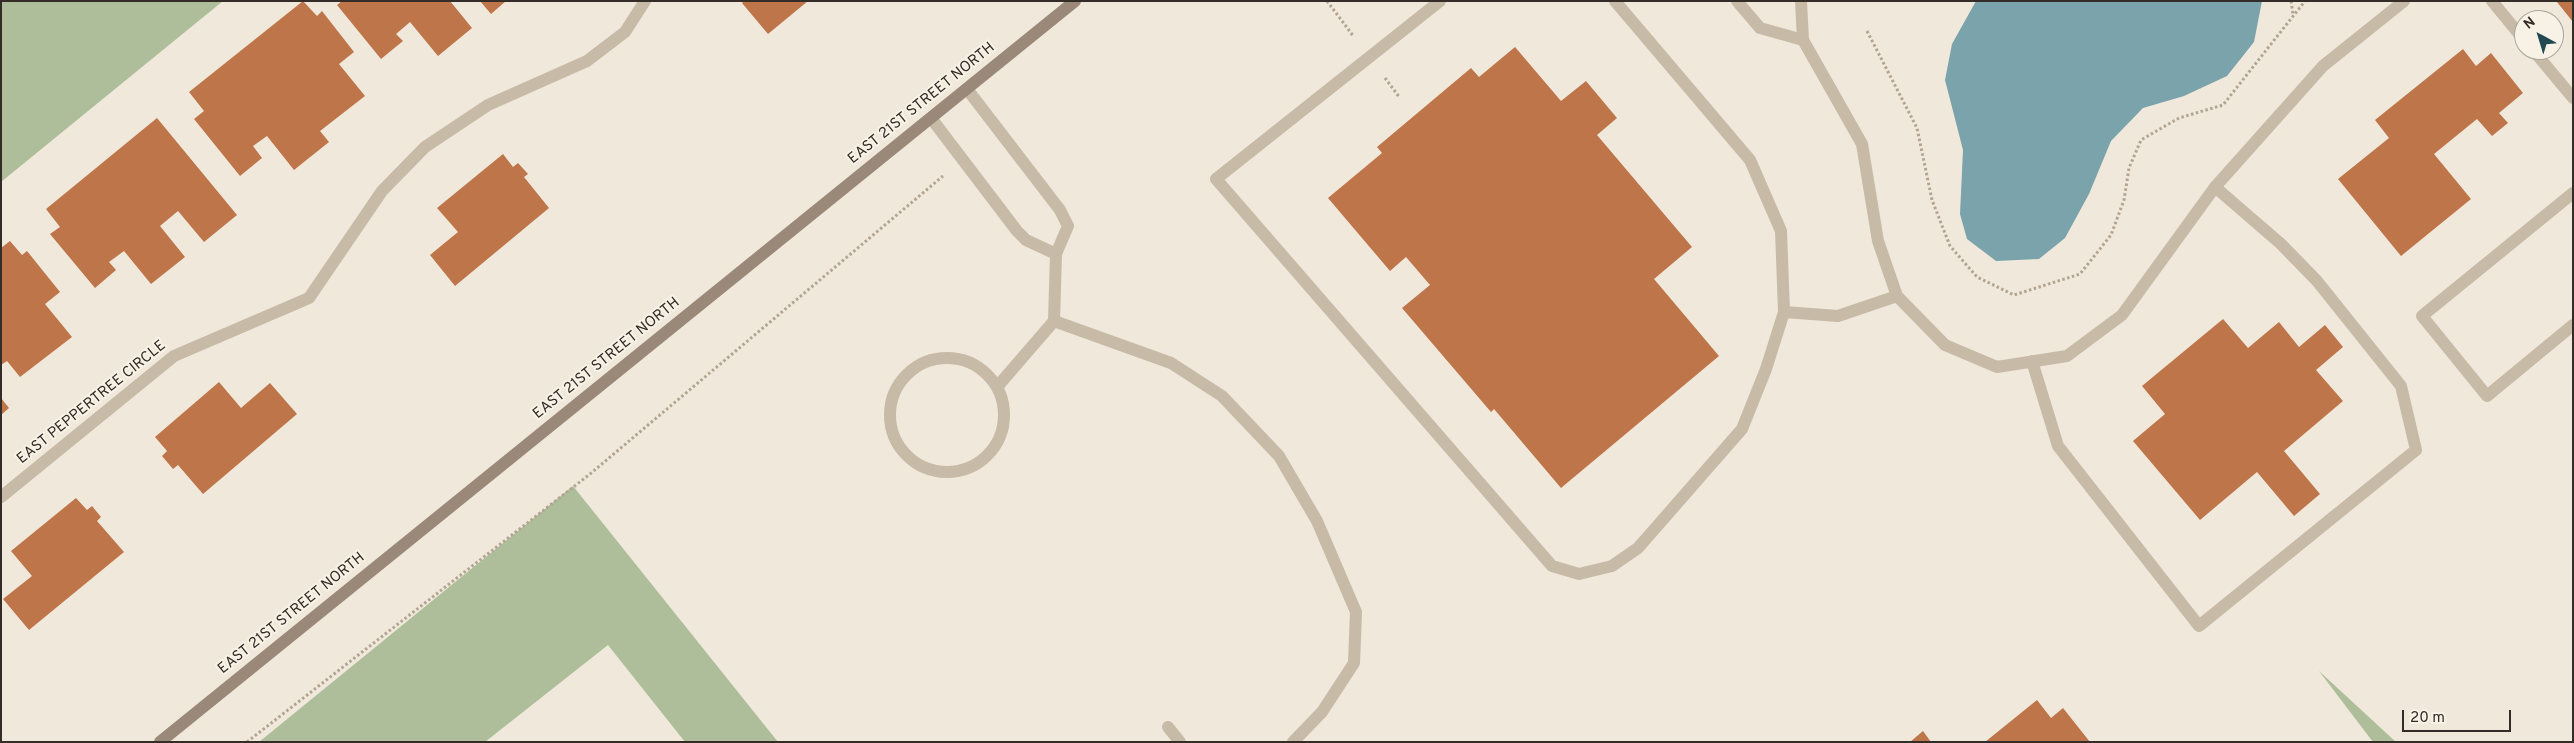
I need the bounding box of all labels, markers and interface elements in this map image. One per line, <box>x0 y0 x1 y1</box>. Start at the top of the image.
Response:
north arrow <box>2514 10 2564 60</box>
text: N <box>2521 14 2539 34</box>
street label: EAST 21ST STREET NORTH <box>845 39 999 169</box>
street label: EAST 21ST STREET NORTH <box>530 294 684 424</box>
street label: EAST PEPPERTREE CIRCLE <box>14 337 170 469</box>
street label: EAST 21ST STREET NORTH <box>215 549 369 679</box>
scale bar <box>2404 700 2513 732</box>
text: 20 m <box>2410 709 2445 728</box>

